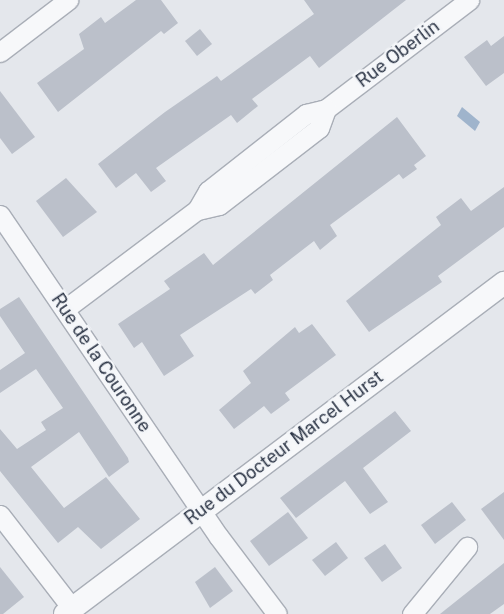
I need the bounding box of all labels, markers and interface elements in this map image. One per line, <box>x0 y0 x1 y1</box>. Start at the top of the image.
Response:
street label: Rue Oberlin <box>352 16 444 92</box>
street label: Rue de la Couronne <box>46 289 156 437</box>
street label: Rue du Docteur Marcel Hurst <box>180 366 388 530</box>

